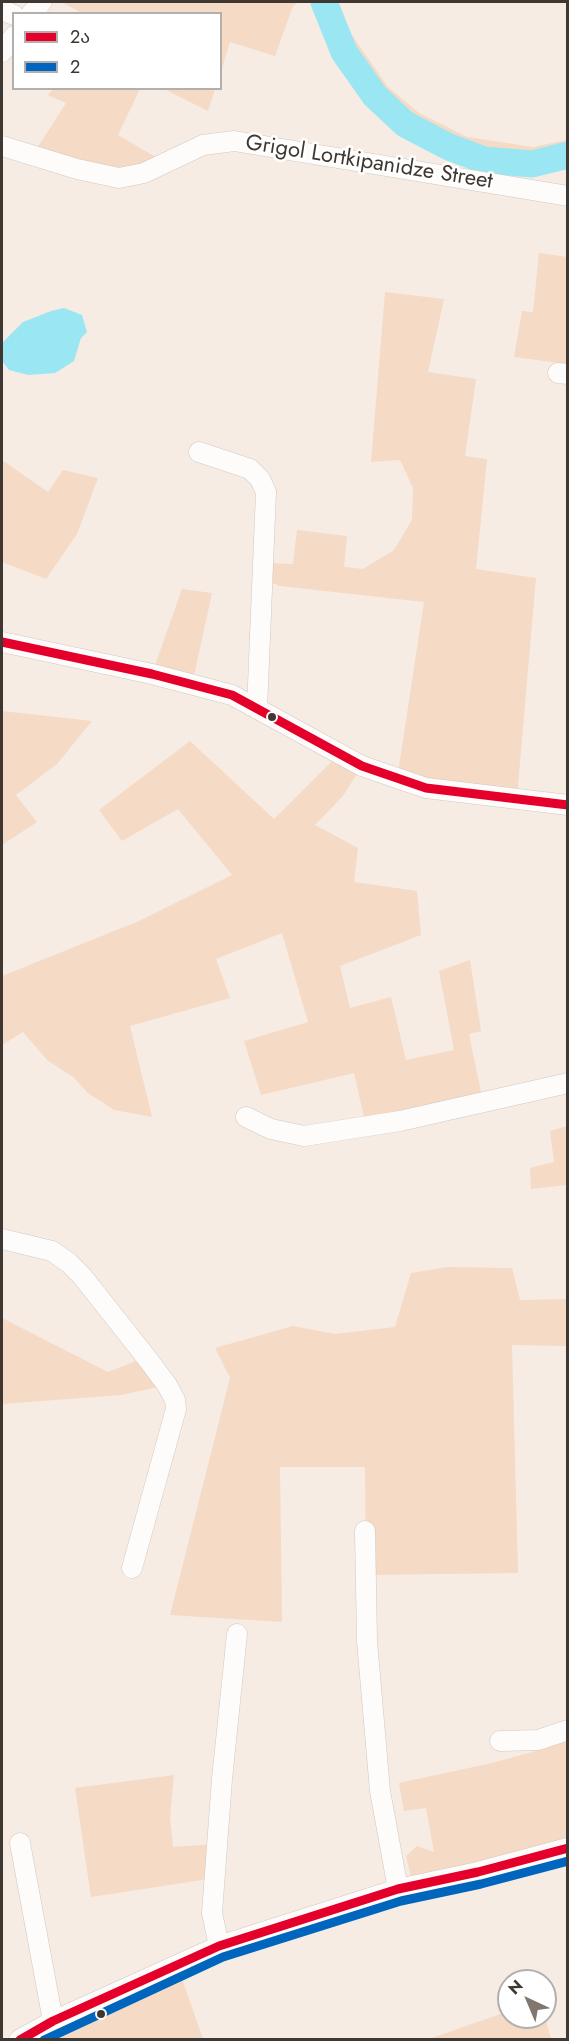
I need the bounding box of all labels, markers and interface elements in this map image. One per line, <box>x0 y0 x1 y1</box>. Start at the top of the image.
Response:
legend <box>12 12 222 90</box>
text: 2ა <box>70 24 90 50</box>
text: 2 <box>70 54 80 80</box>
street label: Grigol Lortkipanidze Street <box>244 130 494 196</box>
unlabelled marker <box>266 711 278 723</box>
north arrow <box>497 1969 557 2029</box>
text: N <box>503 1974 528 2000</box>
unlabelled marker <box>95 2008 107 2020</box>

